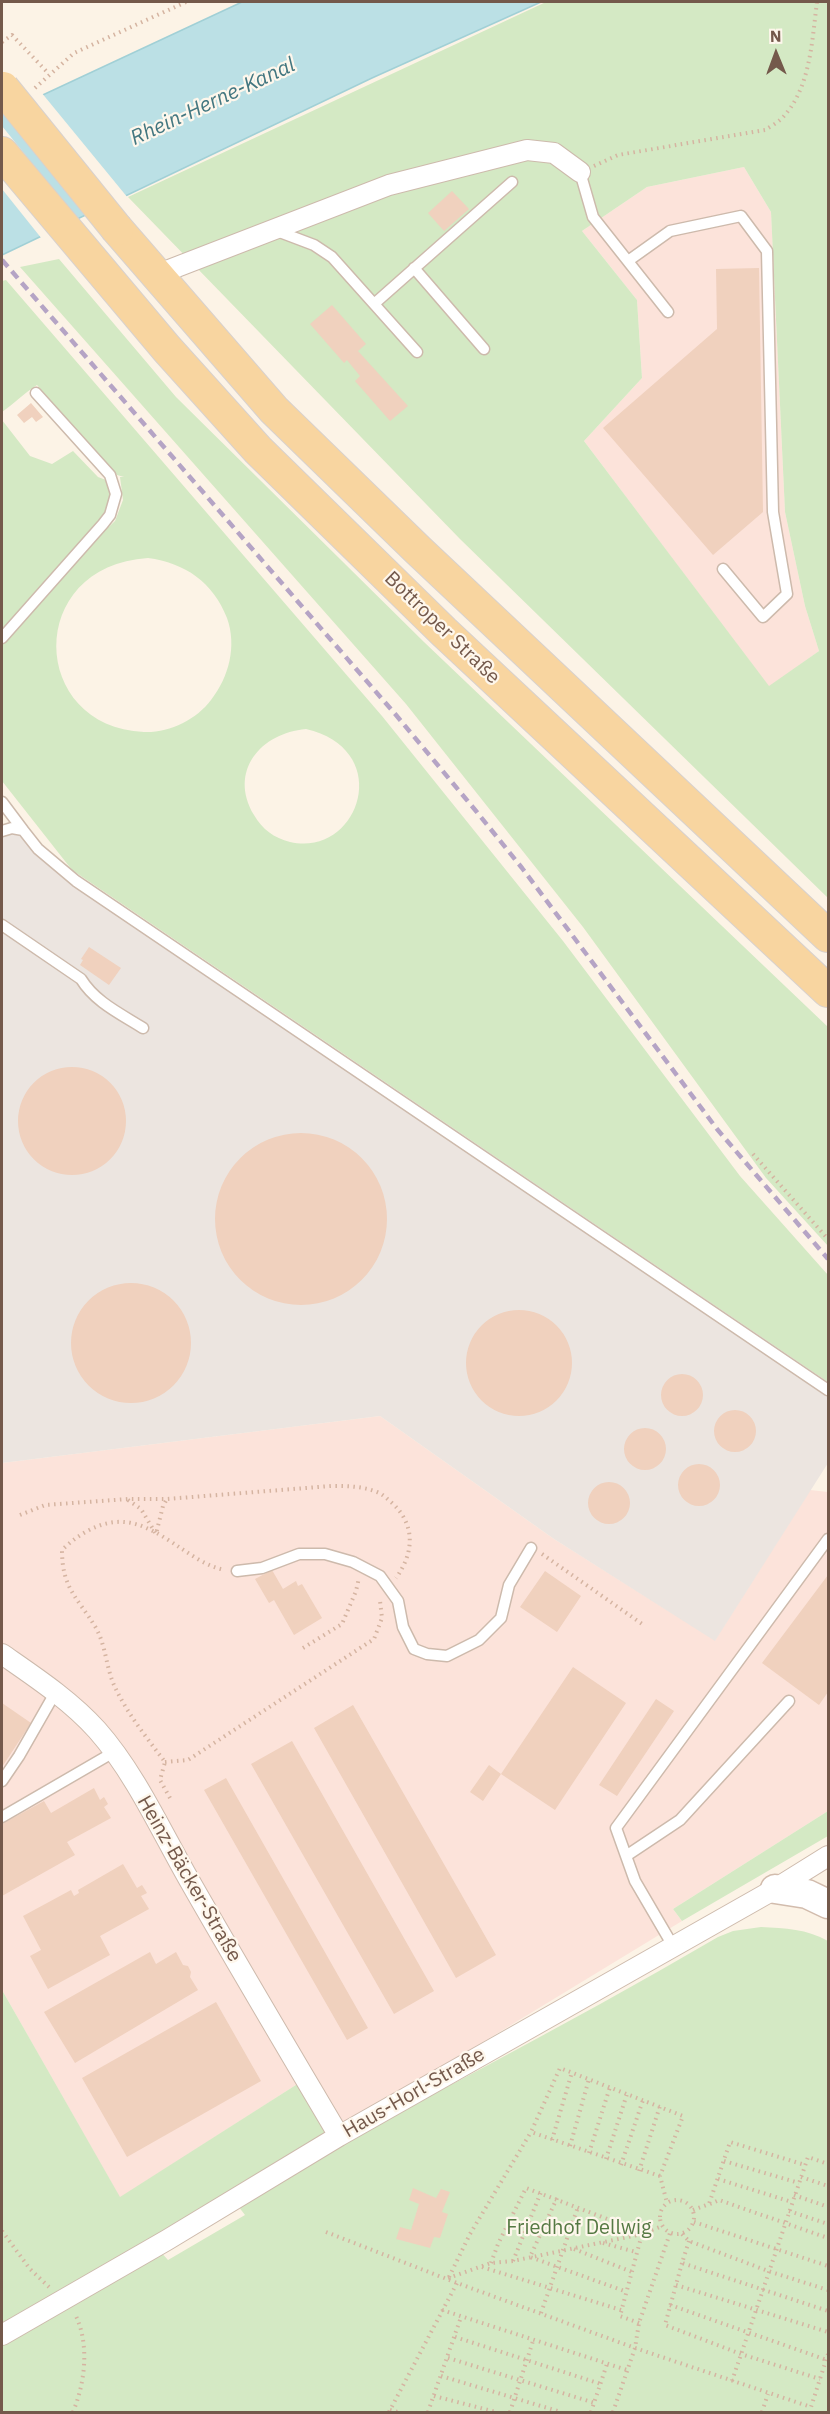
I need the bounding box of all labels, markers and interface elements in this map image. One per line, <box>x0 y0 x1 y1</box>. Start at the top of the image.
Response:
north arrow <box>746 24 806 84</box>
text: N <box>770 26 782 46</box>
water label: Rhein-Herne-Kanal <box>127 53 299 151</box>
street label: Bottroper Straße <box>379 567 505 689</box>
street label: Heinz-Bäcker-Straße <box>132 1792 246 1966</box>
street label: Haus-Horl-Straße <box>339 2043 489 2143</box>
park label: Friedhof Dellwig <box>506 2216 652 2240</box>

